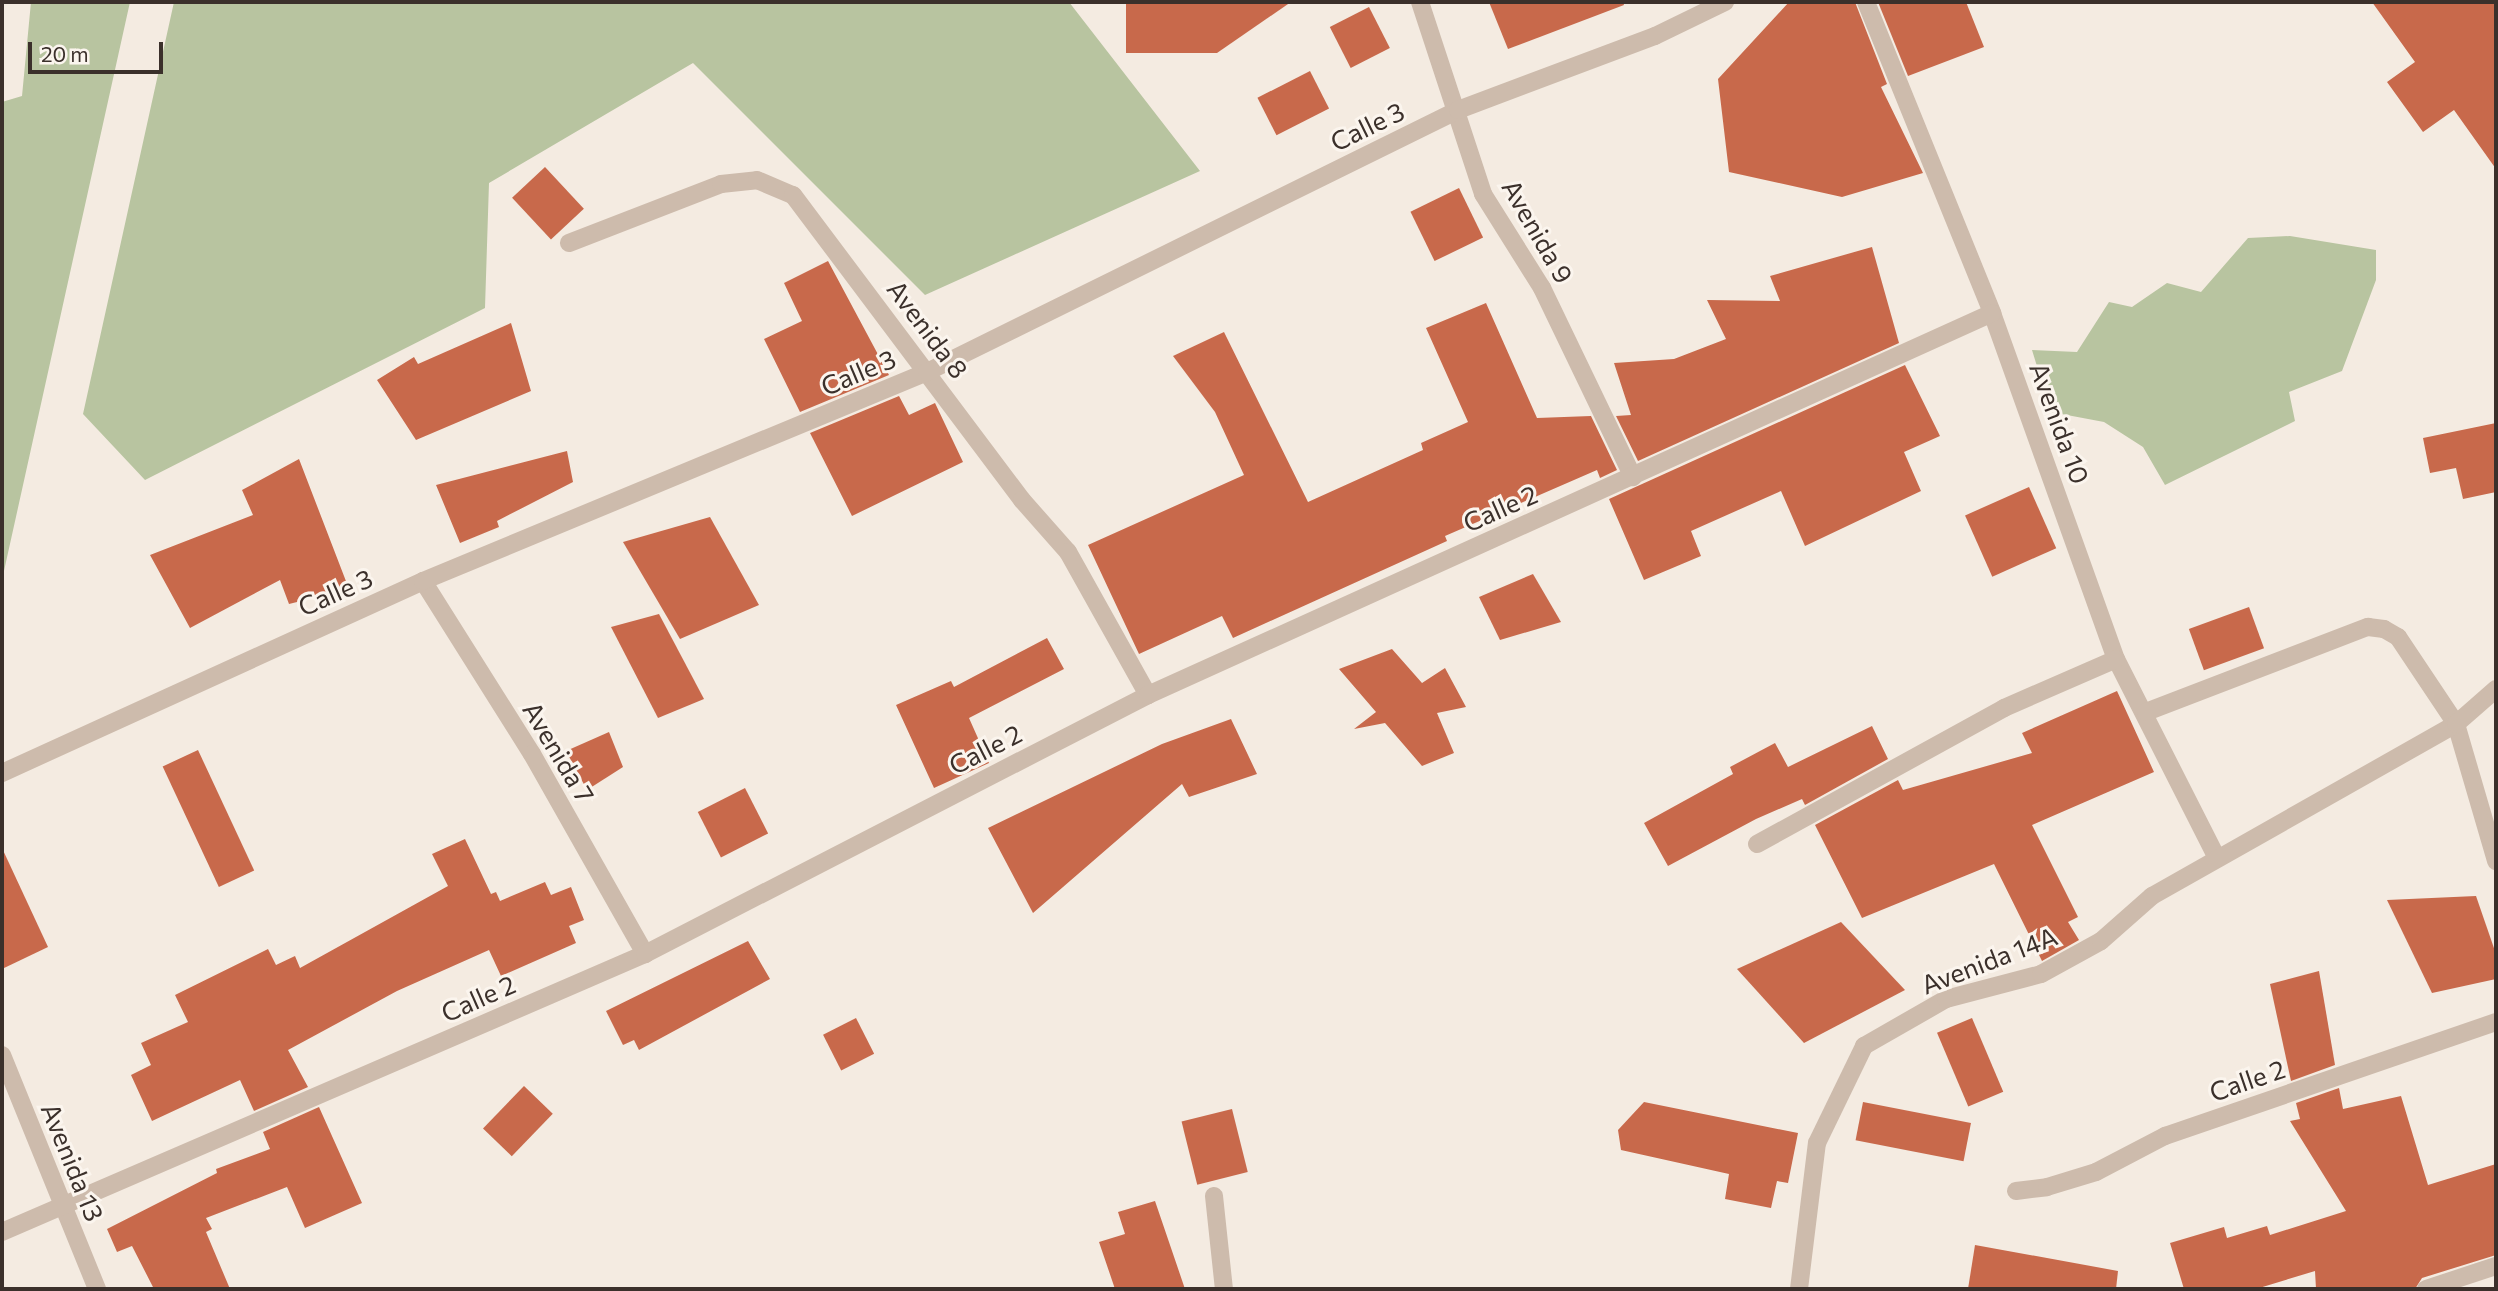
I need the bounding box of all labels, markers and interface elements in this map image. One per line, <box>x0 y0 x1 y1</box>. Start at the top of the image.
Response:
scale bar <box>32 28 166 72</box>
text: 20 m <box>41 41 89 66</box>
street label: Calle 3 <box>1325 95 1409 157</box>
street label: Avenida 9 <box>1496 174 1580 288</box>
street label: Avenida 8 <box>881 274 975 384</box>
street label: Calle 3 <box>816 342 900 402</box>
street label: Avenida 10 <box>2024 358 2096 488</box>
street label: Calle 2 <box>1458 478 1542 538</box>
street label: Calle 3 <box>293 562 377 622</box>
street label: Avenida 7 <box>517 696 601 808</box>
street label: Calle 2 <box>943 717 1027 781</box>
street label: Avenida 14A <box>1916 920 2062 1000</box>
street label: Calle 2 <box>436 968 520 1028</box>
street label: Calle 2 <box>2205 1053 2289 1107</box>
street label: Avenida 13 <box>35 1098 111 1226</box>

